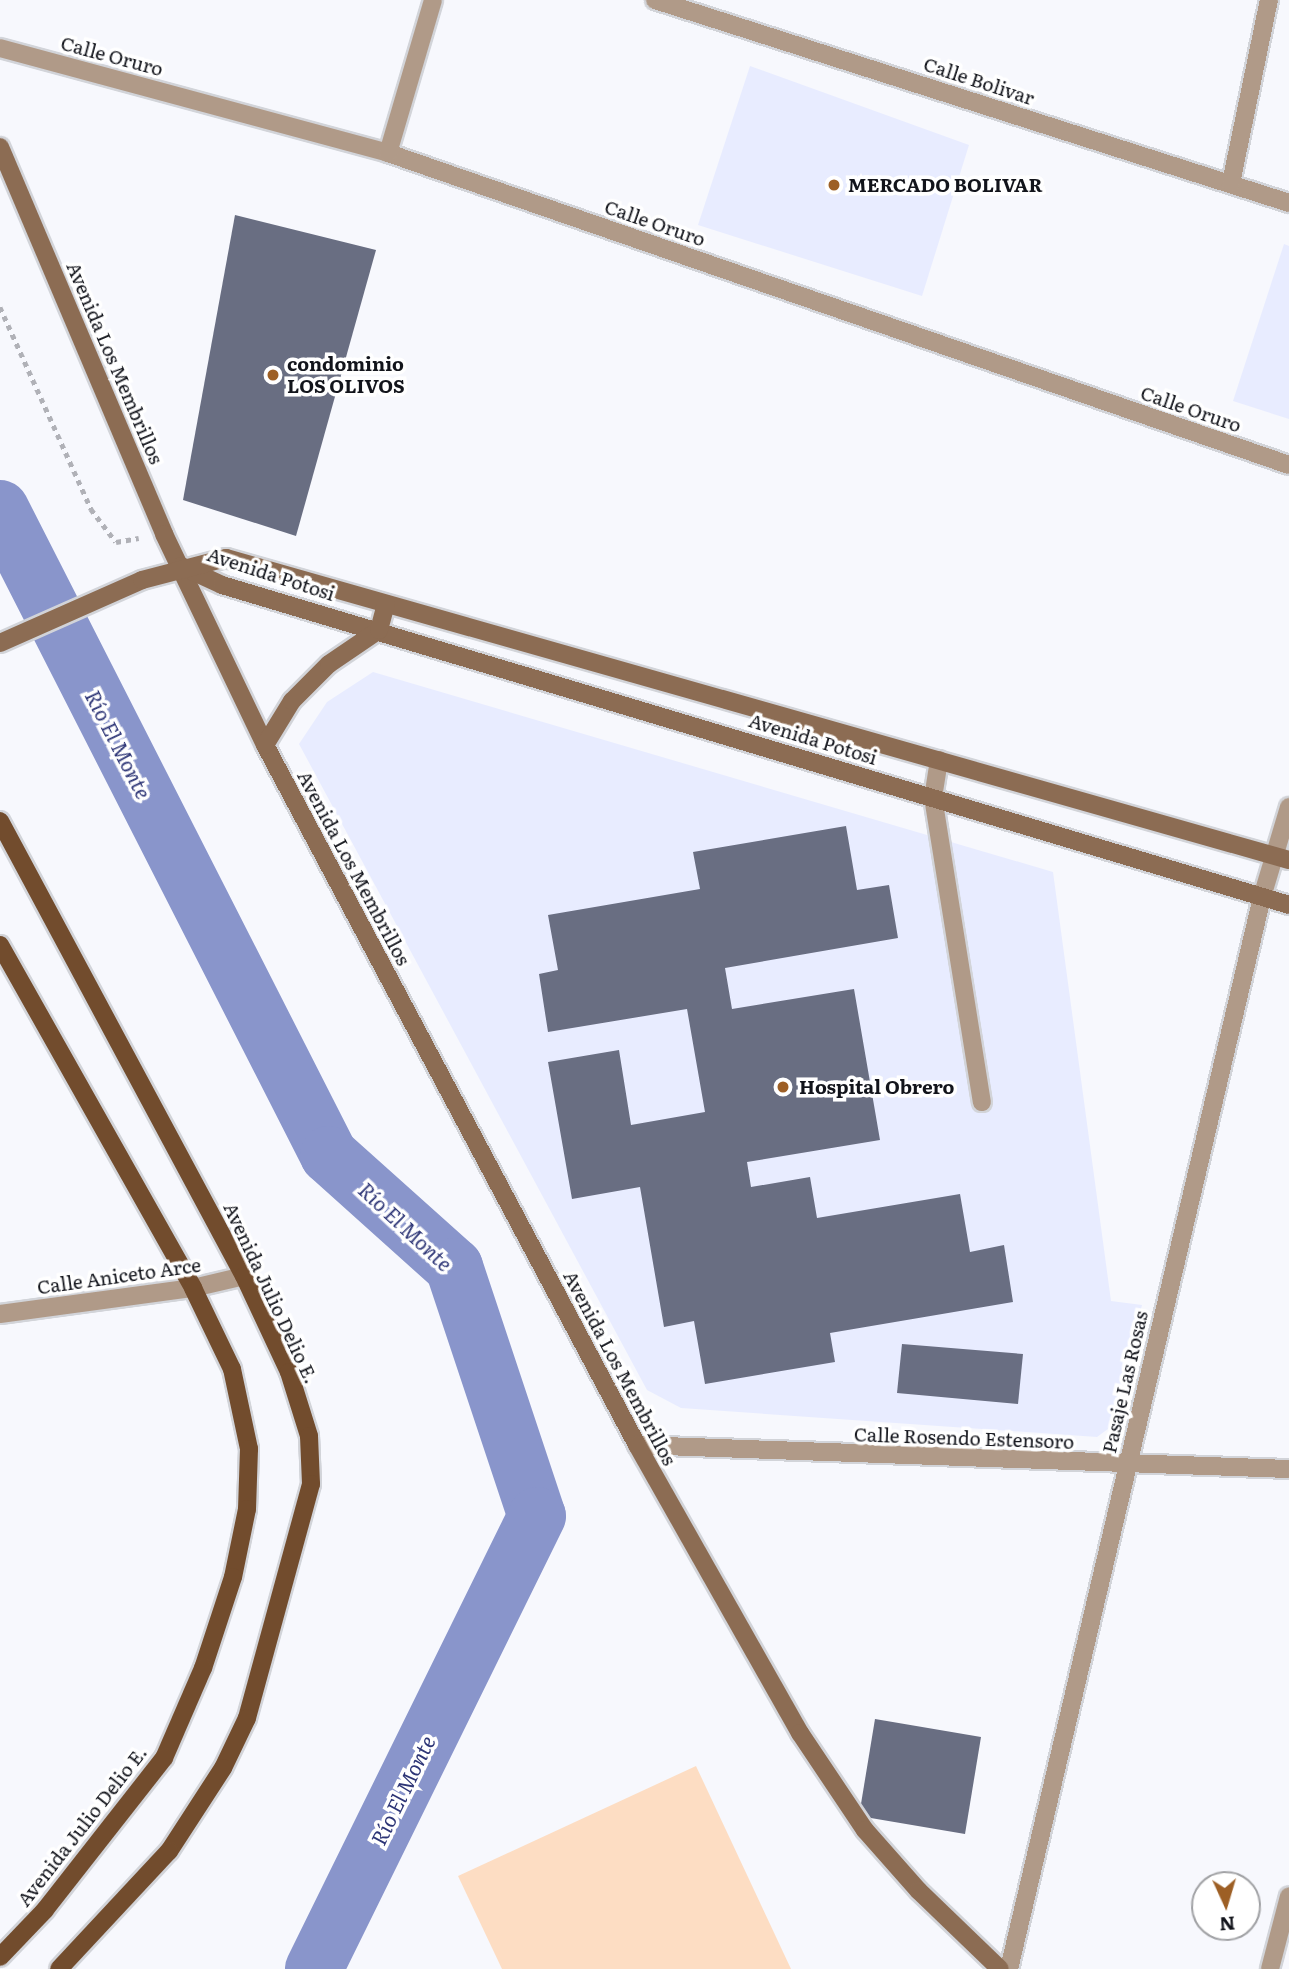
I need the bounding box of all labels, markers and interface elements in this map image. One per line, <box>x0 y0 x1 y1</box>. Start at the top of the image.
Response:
street label: Calle Oruro <box>58 31 166 81</box>
street label: Calle Bolivar <box>921 52 1037 110</box>
place label: MERCADO BOLIVAR <box>848 174 1043 196</box>
marker: MERCADO BOLIVAR <box>826 177 842 193</box>
street label: Calle Oruro <box>602 195 708 251</box>
street label: Avenida Los Membrillos <box>62 258 168 468</box>
place label: condominio LOS OLIVOS <box>287 353 405 397</box>
marker: condominio LOS OLIVOS <box>265 367 281 383</box>
street label: Calle Oruro <box>1138 381 1244 437</box>
street label: Avenida Potosi <box>204 543 338 605</box>
water label: Río El Monte <box>81 685 157 803</box>
street label: Avenida Potosi <box>746 709 880 769</box>
street label: Avenida Los Membrillos <box>293 767 415 969</box>
place label: Hospital Obrero <box>799 1076 954 1098</box>
marker: Hospital Obrero <box>773 1077 793 1097</box>
water label: Río El Monte <box>354 1176 458 1276</box>
street label: Avenida Julio Delio E. <box>219 1199 323 1387</box>
street label: Calle Aniceto Arce <box>36 1253 202 1299</box>
street label: Avenida Los Membrillos <box>559 1267 681 1469</box>
street label: Pasaje Las Rosas <box>1098 1309 1152 1455</box>
street label: Calle Rosendo Estensoro <box>854 1423 1074 1453</box>
water label: Río El Monte <box>365 1731 439 1849</box>
street label: Avenida Julio Delio E. <box>12 1741 152 1911</box>
north arrow <box>1191 1871 1261 1941</box>
text: N <box>1218 1910 1236 1939</box>

